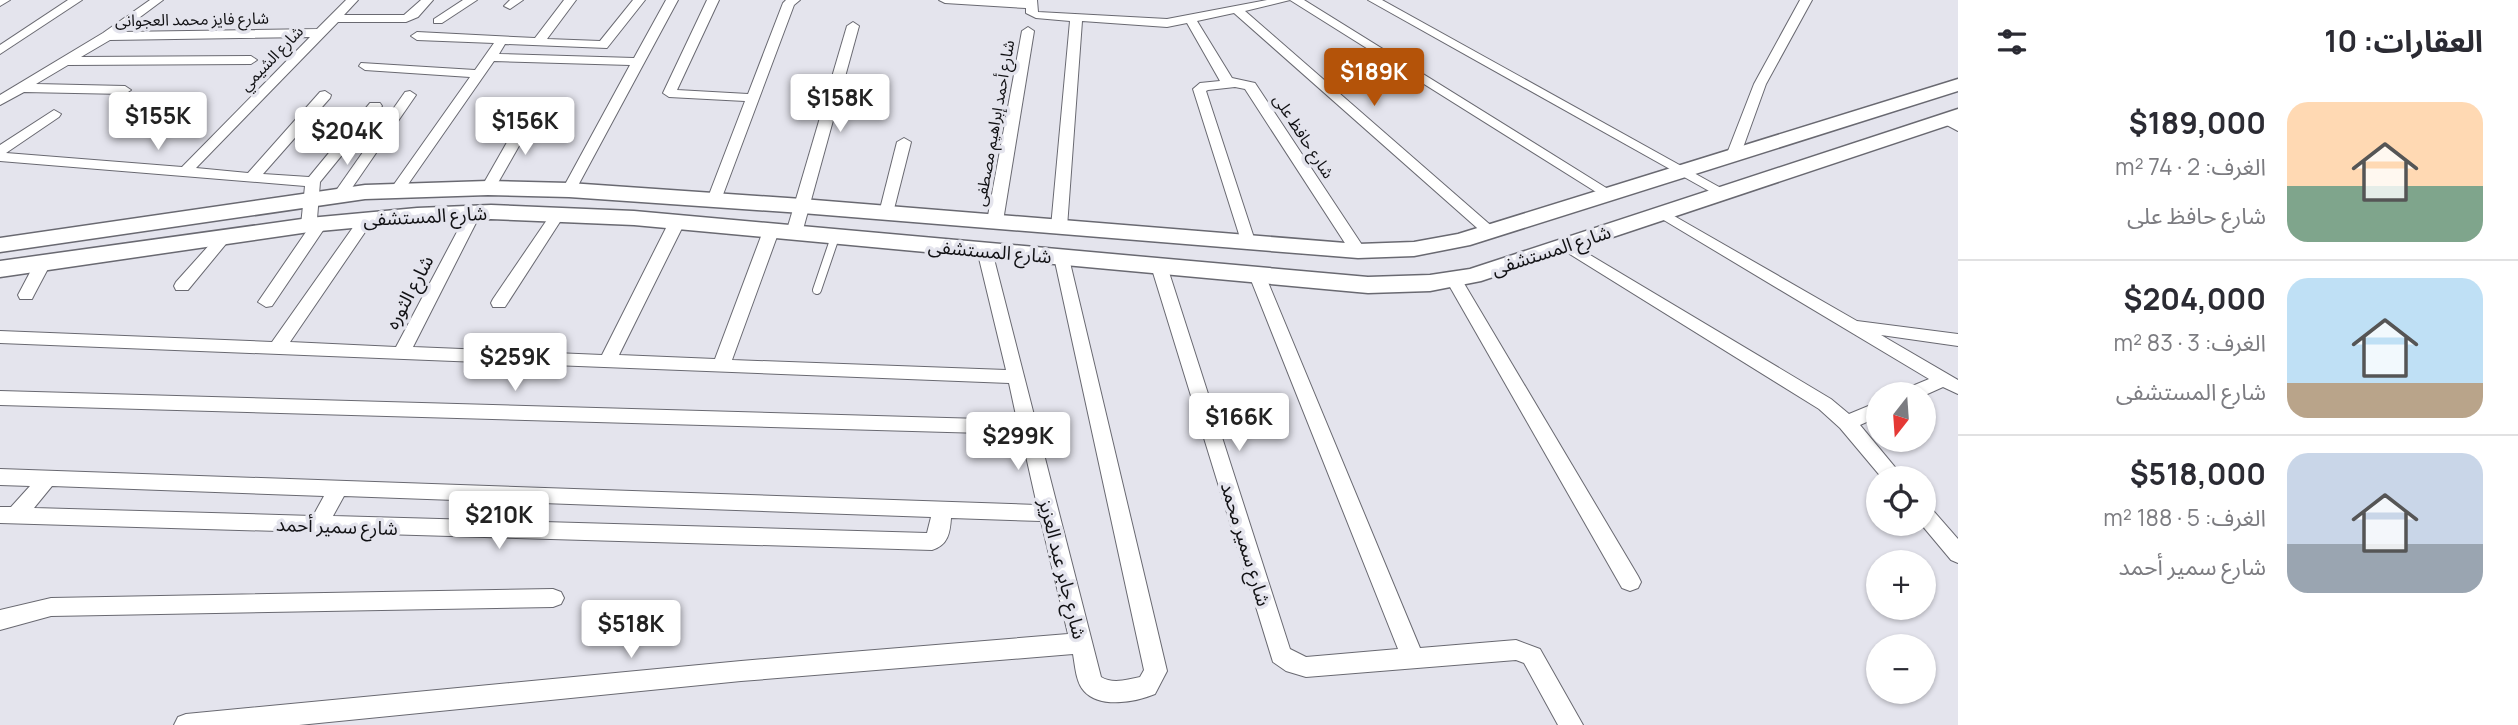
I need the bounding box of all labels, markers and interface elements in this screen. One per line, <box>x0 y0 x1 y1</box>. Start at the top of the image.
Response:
street label: شارع فايز محمد العجوانى <box>115 7 269 33</box>
text: العقارات: 10 <box>2324 20 2483 61</box>
street label: شارع الشيمي <box>234 21 309 97</box>
icon: filters <box>1993 23 2031 61</box>
street label: شارع أحمد إبراهيم مصطفى <box>969 38 1021 208</box>
pin: $189K <box>1325 48 1423 108</box>
text: $189K <box>1340 55 1408 87</box>
pin: $158K <box>791 74 889 134</box>
text: $158K <box>807 81 873 113</box>
street label: شارع حافظ على <box>1267 89 1340 184</box>
pin: $155K <box>109 92 207 152</box>
pin: $156K <box>476 97 574 157</box>
text: $155K <box>125 99 191 131</box>
text: $189,000 <box>2129 102 2266 143</box>
text: $156K <box>491 104 559 136</box>
pin: $204K <box>298 108 396 167</box>
text: $204K <box>311 114 383 146</box>
icon: home <box>2343 130 2427 214</box>
text: الغرف: 2 · 74 m² <box>2115 150 2266 182</box>
text: شارع حافظ على <box>2127 199 2266 231</box>
street label: شارع المستشفى <box>362 200 488 233</box>
street label: شارع المستشفى <box>1488 218 1614 282</box>
street label: شارع المستشفى <box>927 233 1053 270</box>
street label: شارع الثوره <box>379 250 440 334</box>
text: $204,000 <box>2124 278 2266 319</box>
icon: home <box>2343 306 2427 390</box>
text: الغرف: 3 · 83 m² <box>2113 326 2266 358</box>
pin: $259K <box>466 334 564 393</box>
text: $259K <box>480 340 550 372</box>
text: شارع المستشفى <box>2116 375 2266 407</box>
north arrow <box>1866 382 1936 452</box>
map controls <box>1866 382 1936 704</box>
pin: $166K <box>1190 393 1288 453</box>
text: $166K <box>1205 400 1273 432</box>
pin: $299K <box>969 412 1067 472</box>
text: $299K <box>982 419 1054 451</box>
text: $518,000 <box>2130 453 2266 494</box>
button: locate <box>1866 466 1936 536</box>
street label: شارع سمير محمد <box>1214 479 1277 609</box>
icon: home <box>2343 481 2427 565</box>
pin: $210K <box>450 491 548 551</box>
street label: شارع جابر عبد العزيز <box>1032 495 1093 642</box>
text: $210K <box>465 498 533 530</box>
text: الغرف: 5 · 188 m² <box>2103 501 2266 533</box>
street label: شارع سمير أحمد <box>276 511 398 542</box>
button: + <box>1866 550 1936 620</box>
text: شارع سمير أحمد <box>2118 550 2266 582</box>
pin: $518K <box>582 600 680 660</box>
text: $518K <box>598 607 664 639</box>
button: − <box>1866 634 1936 704</box>

